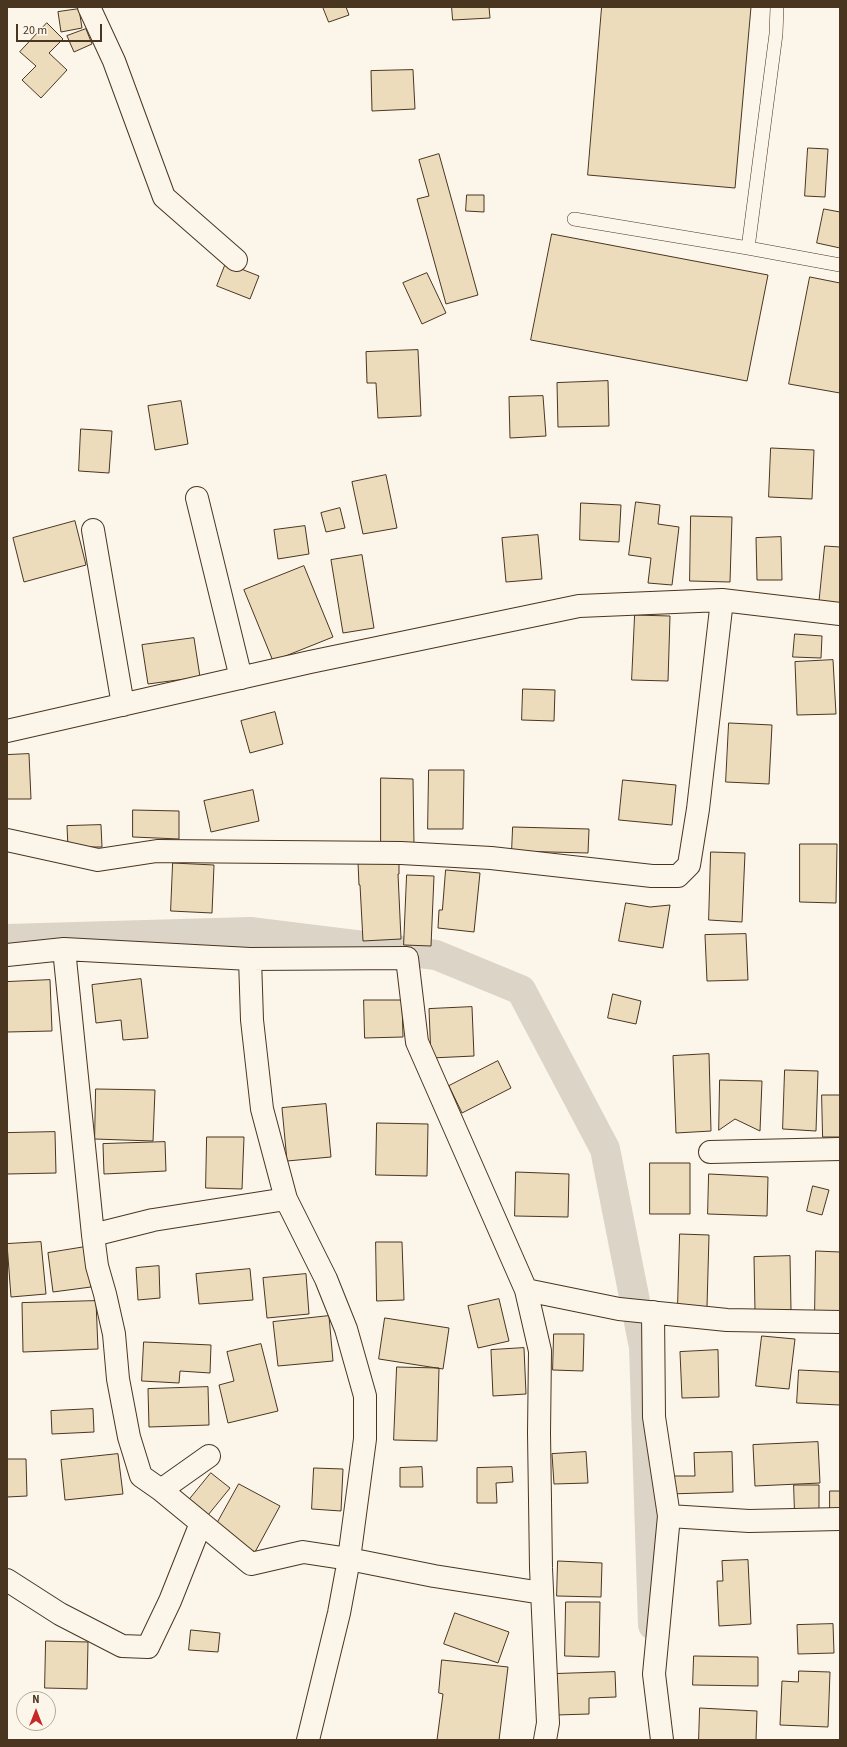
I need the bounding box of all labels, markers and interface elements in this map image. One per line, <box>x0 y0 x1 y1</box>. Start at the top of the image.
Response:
scale bar <box>18 16 104 42</box>
text: 20 m <box>23 22 47 39</box>
north arrow <box>16 1691 56 1731</box>
text: N <box>32 1692 40 1707</box>

